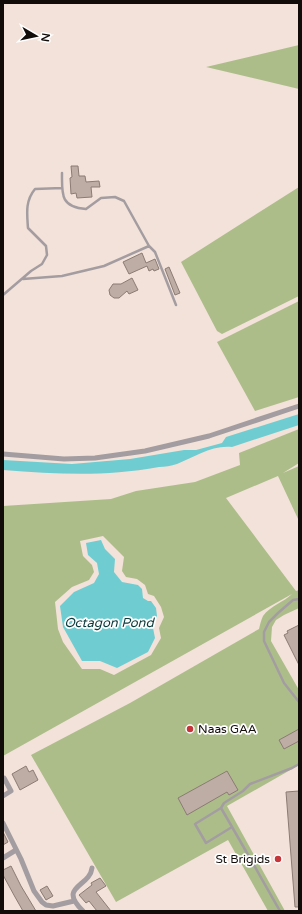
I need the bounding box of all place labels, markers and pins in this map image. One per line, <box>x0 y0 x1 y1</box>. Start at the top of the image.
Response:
place label: Naas GAA <box>198 722 257 736</box>
marker: Naas GAA <box>185 724 195 734</box>
place label: St Brigids <box>215 852 270 866</box>
marker: St Brigids <box>273 854 283 864</box>

